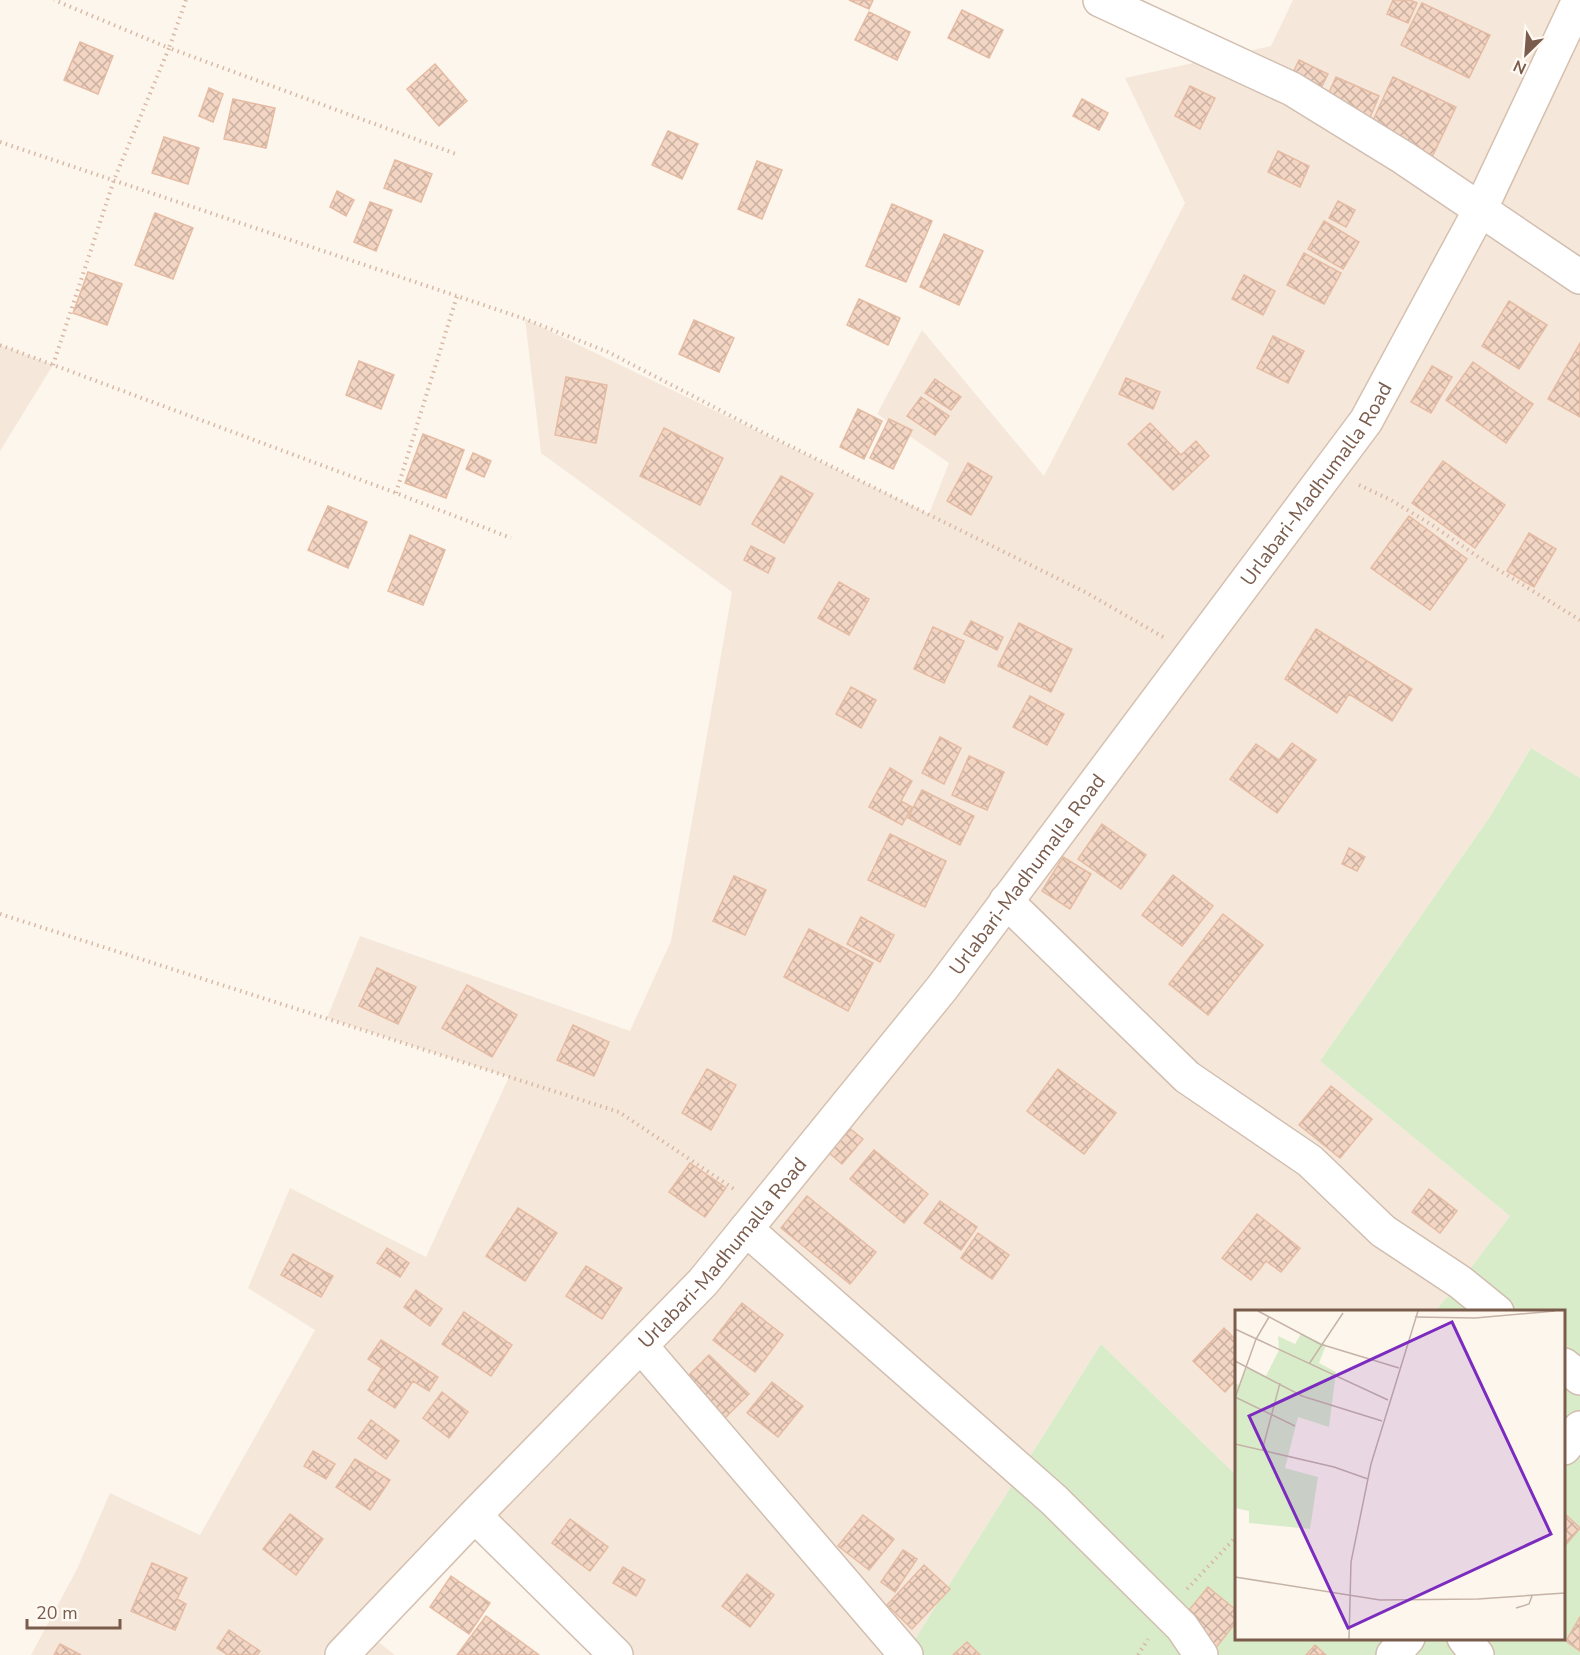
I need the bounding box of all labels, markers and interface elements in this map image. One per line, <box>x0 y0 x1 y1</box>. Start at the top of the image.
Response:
north arrow <box>1496 24 1556 84</box>
text: N <box>1510 54 1530 79</box>
street label: Urlabari-Madhumalla Road <box>1234 377 1398 591</box>
street label: Urlabari-Madhumalla Road <box>943 768 1111 980</box>
street label: Urlabari-Madhumalla Road <box>632 1151 813 1354</box>
inset map <box>1235 1310 1565 1640</box>
scale bar <box>27 1592 120 1630</box>
text: 20 m <box>36 1601 78 1625</box>

